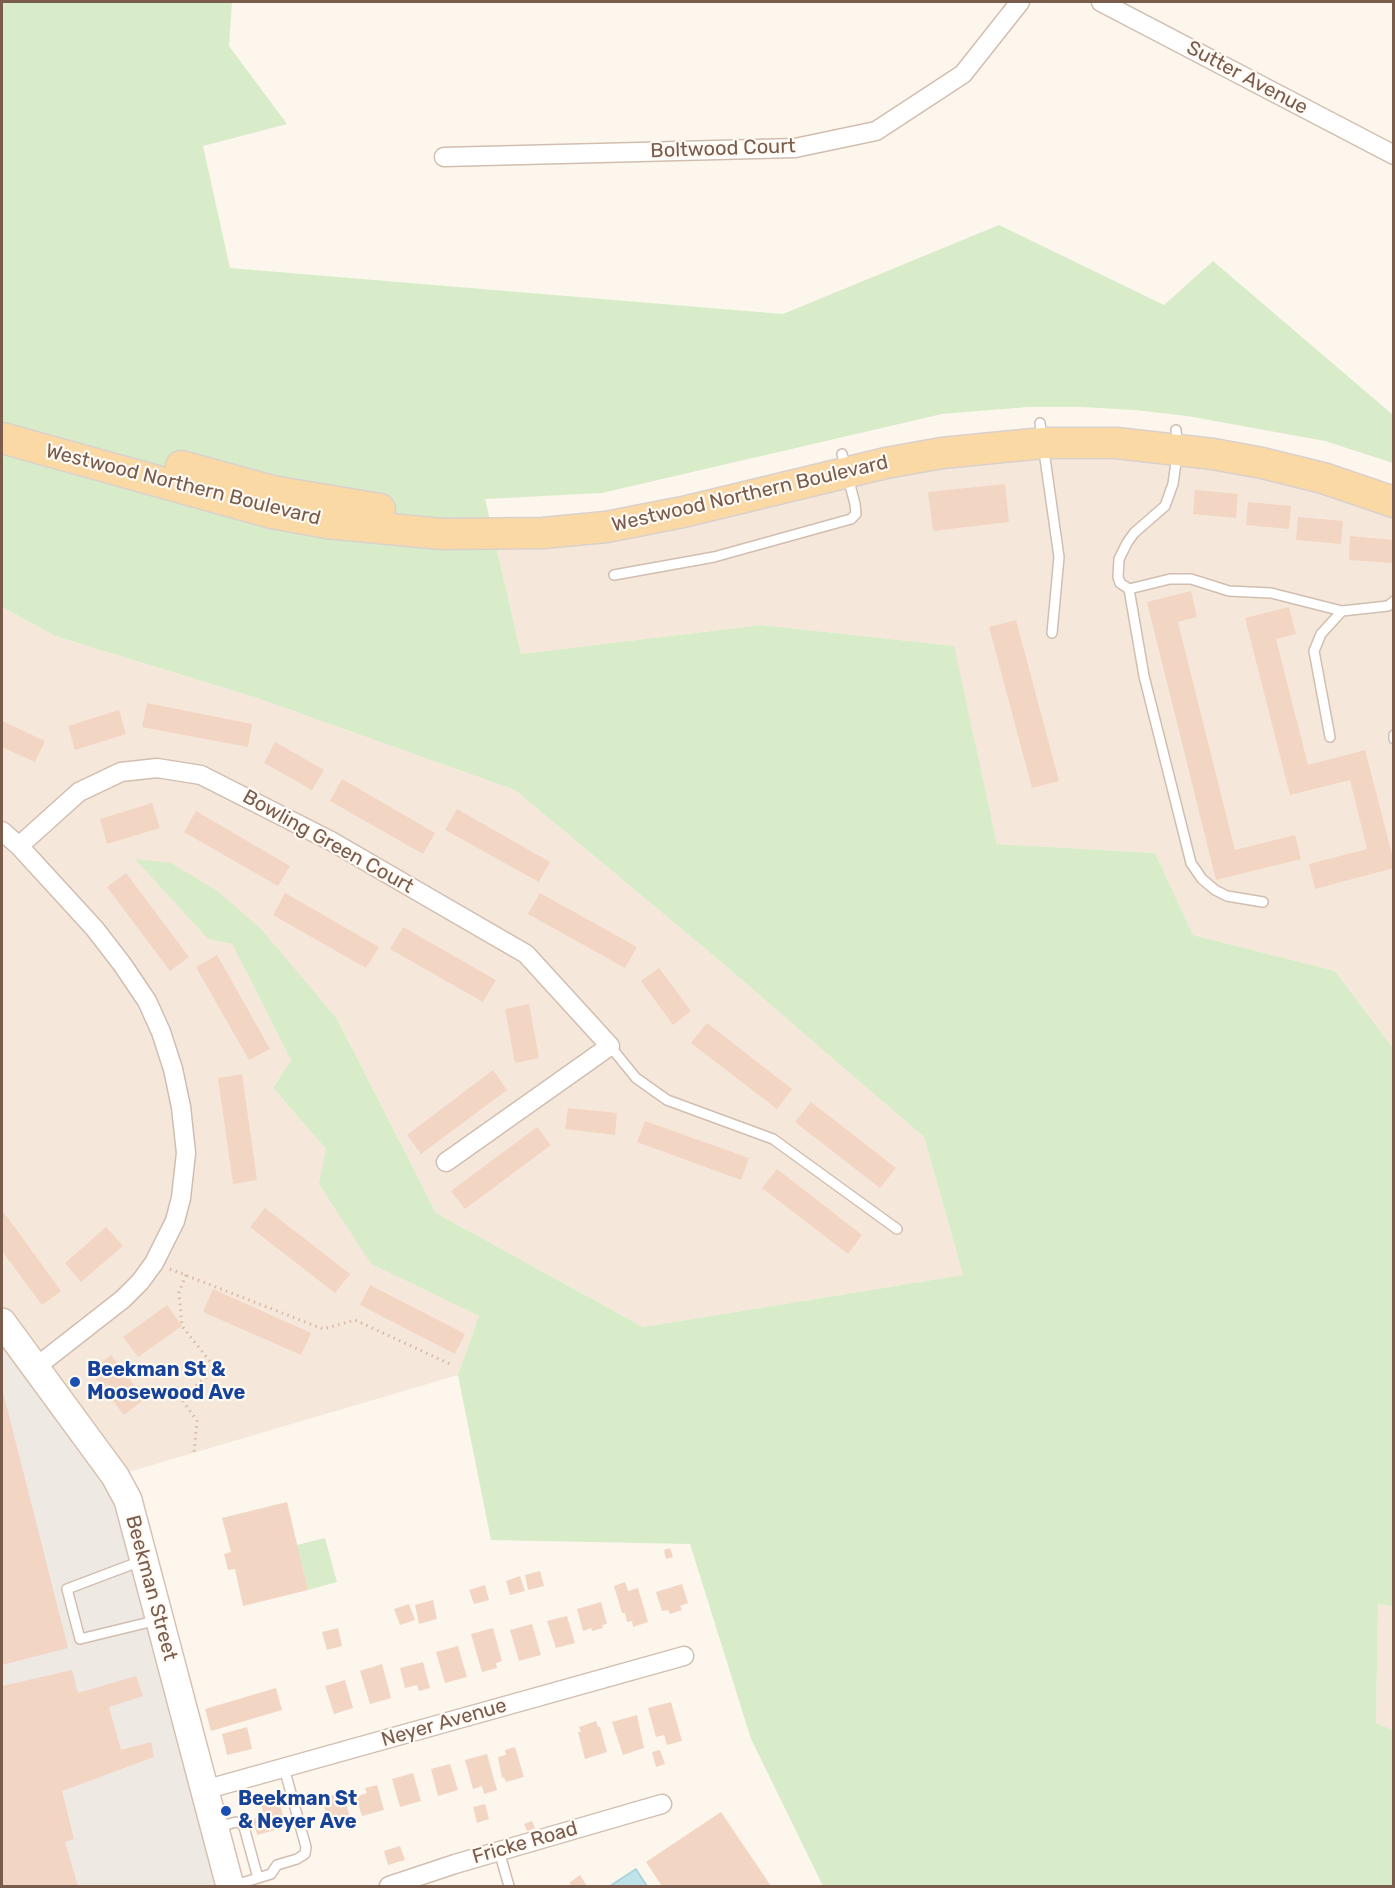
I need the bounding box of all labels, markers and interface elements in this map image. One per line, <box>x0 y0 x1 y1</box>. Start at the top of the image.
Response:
street label: Sutter Avenue <box>1182 36 1312 120</box>
street label: Boltwood Court <box>650 134 796 164</box>
street label: Westwood Northern Boulevard <box>43 439 323 531</box>
street label: Westwood Northern Boulevard <box>610 451 890 537</box>
street label: Bowling Green Court <box>238 785 418 899</box>
place label: Beekman St & Moosewood Ave <box>87 1358 245 1405</box>
marker: Beekman St & Moosewood Ave <box>68 1375 82 1389</box>
street label: Beekman Street <box>120 1513 182 1663</box>
street label: Neyer Avenue <box>379 1694 509 1752</box>
place label: Beekman St & Neyer Ave <box>238 1787 357 1834</box>
marker: Beekman St & Neyer Ave <box>219 1804 233 1818</box>
street label: Fricke Road <box>470 1817 580 1869</box>

